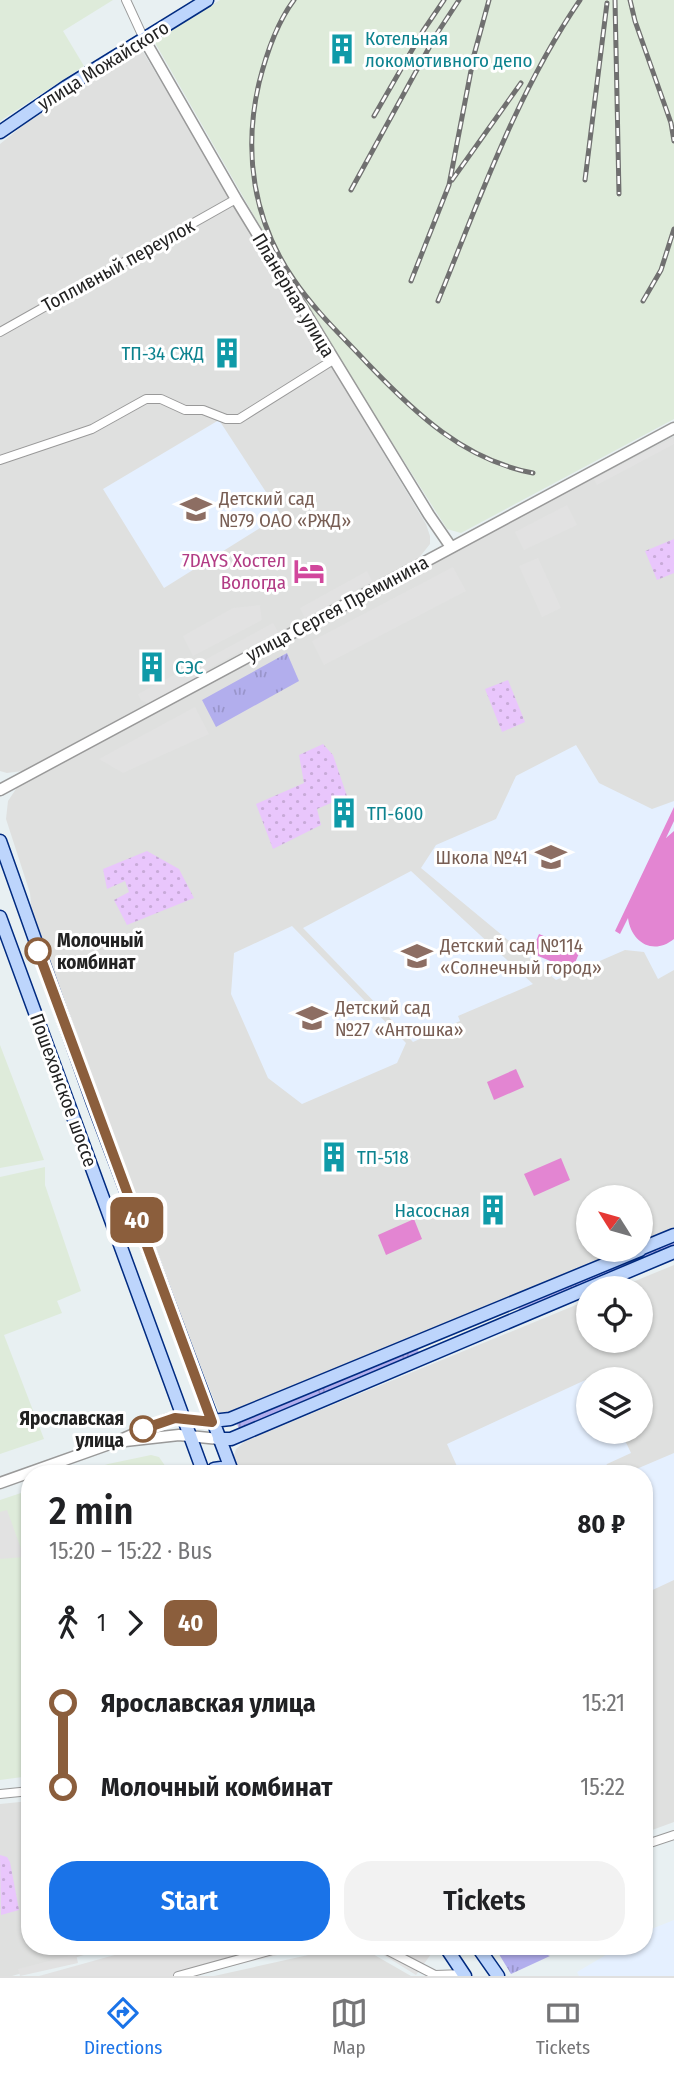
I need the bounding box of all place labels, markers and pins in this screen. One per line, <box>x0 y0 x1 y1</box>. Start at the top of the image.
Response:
place label: Котельная локомотивного депо <box>365 27 533 72</box>
building icon: Котельная локомотивного депо <box>325 32 359 66</box>
building icon: ТП-34 СЖД <box>210 336 244 370</box>
place label: ТП-34 СЖД <box>122 342 204 365</box>
place label: Детский сад №79 ОАО «РЖД» <box>218 487 351 532</box>
school or university icon: Детский сад №79 ОАО «РЖД» <box>179 492 213 526</box>
place label: 7DAYS Хостел Вологда <box>182 549 286 594</box>
hotel icon: 7DAYS Хостел Вологда <box>292 554 326 588</box>
building icon: СЭС <box>135 650 169 684</box>
place label: СЭС <box>175 656 204 679</box>
building icon: ТП-600 <box>327 796 361 830</box>
place label: ТП-600 <box>367 802 424 825</box>
school or university icon: Школа №41 <box>534 840 568 874</box>
place label: Школа №41 <box>436 846 528 869</box>
place label: Молочный комбинат <box>57 929 144 974</box>
place label: Детский сад №114 «Солнечный город» <box>439 934 602 979</box>
marker: Молочный комбинат <box>25 938 51 964</box>
school or university icon: Детский сад №114 «Солнечный город» <box>400 939 434 973</box>
place label: Детский сад №27 «Антошка» <box>334 996 464 1041</box>
school or university icon: Детский сад №27 «Антошка» <box>295 1001 329 1035</box>
building icon: ТП-518 <box>317 1140 351 1174</box>
place label: ТП-518 <box>357 1146 409 1169</box>
building icon: Насосная <box>476 1193 510 1227</box>
place label: Насосная <box>394 1199 470 1222</box>
place label: Ярославская улица <box>19 1407 124 1452</box>
marker: Ярославская улица <box>130 1416 156 1442</box>

